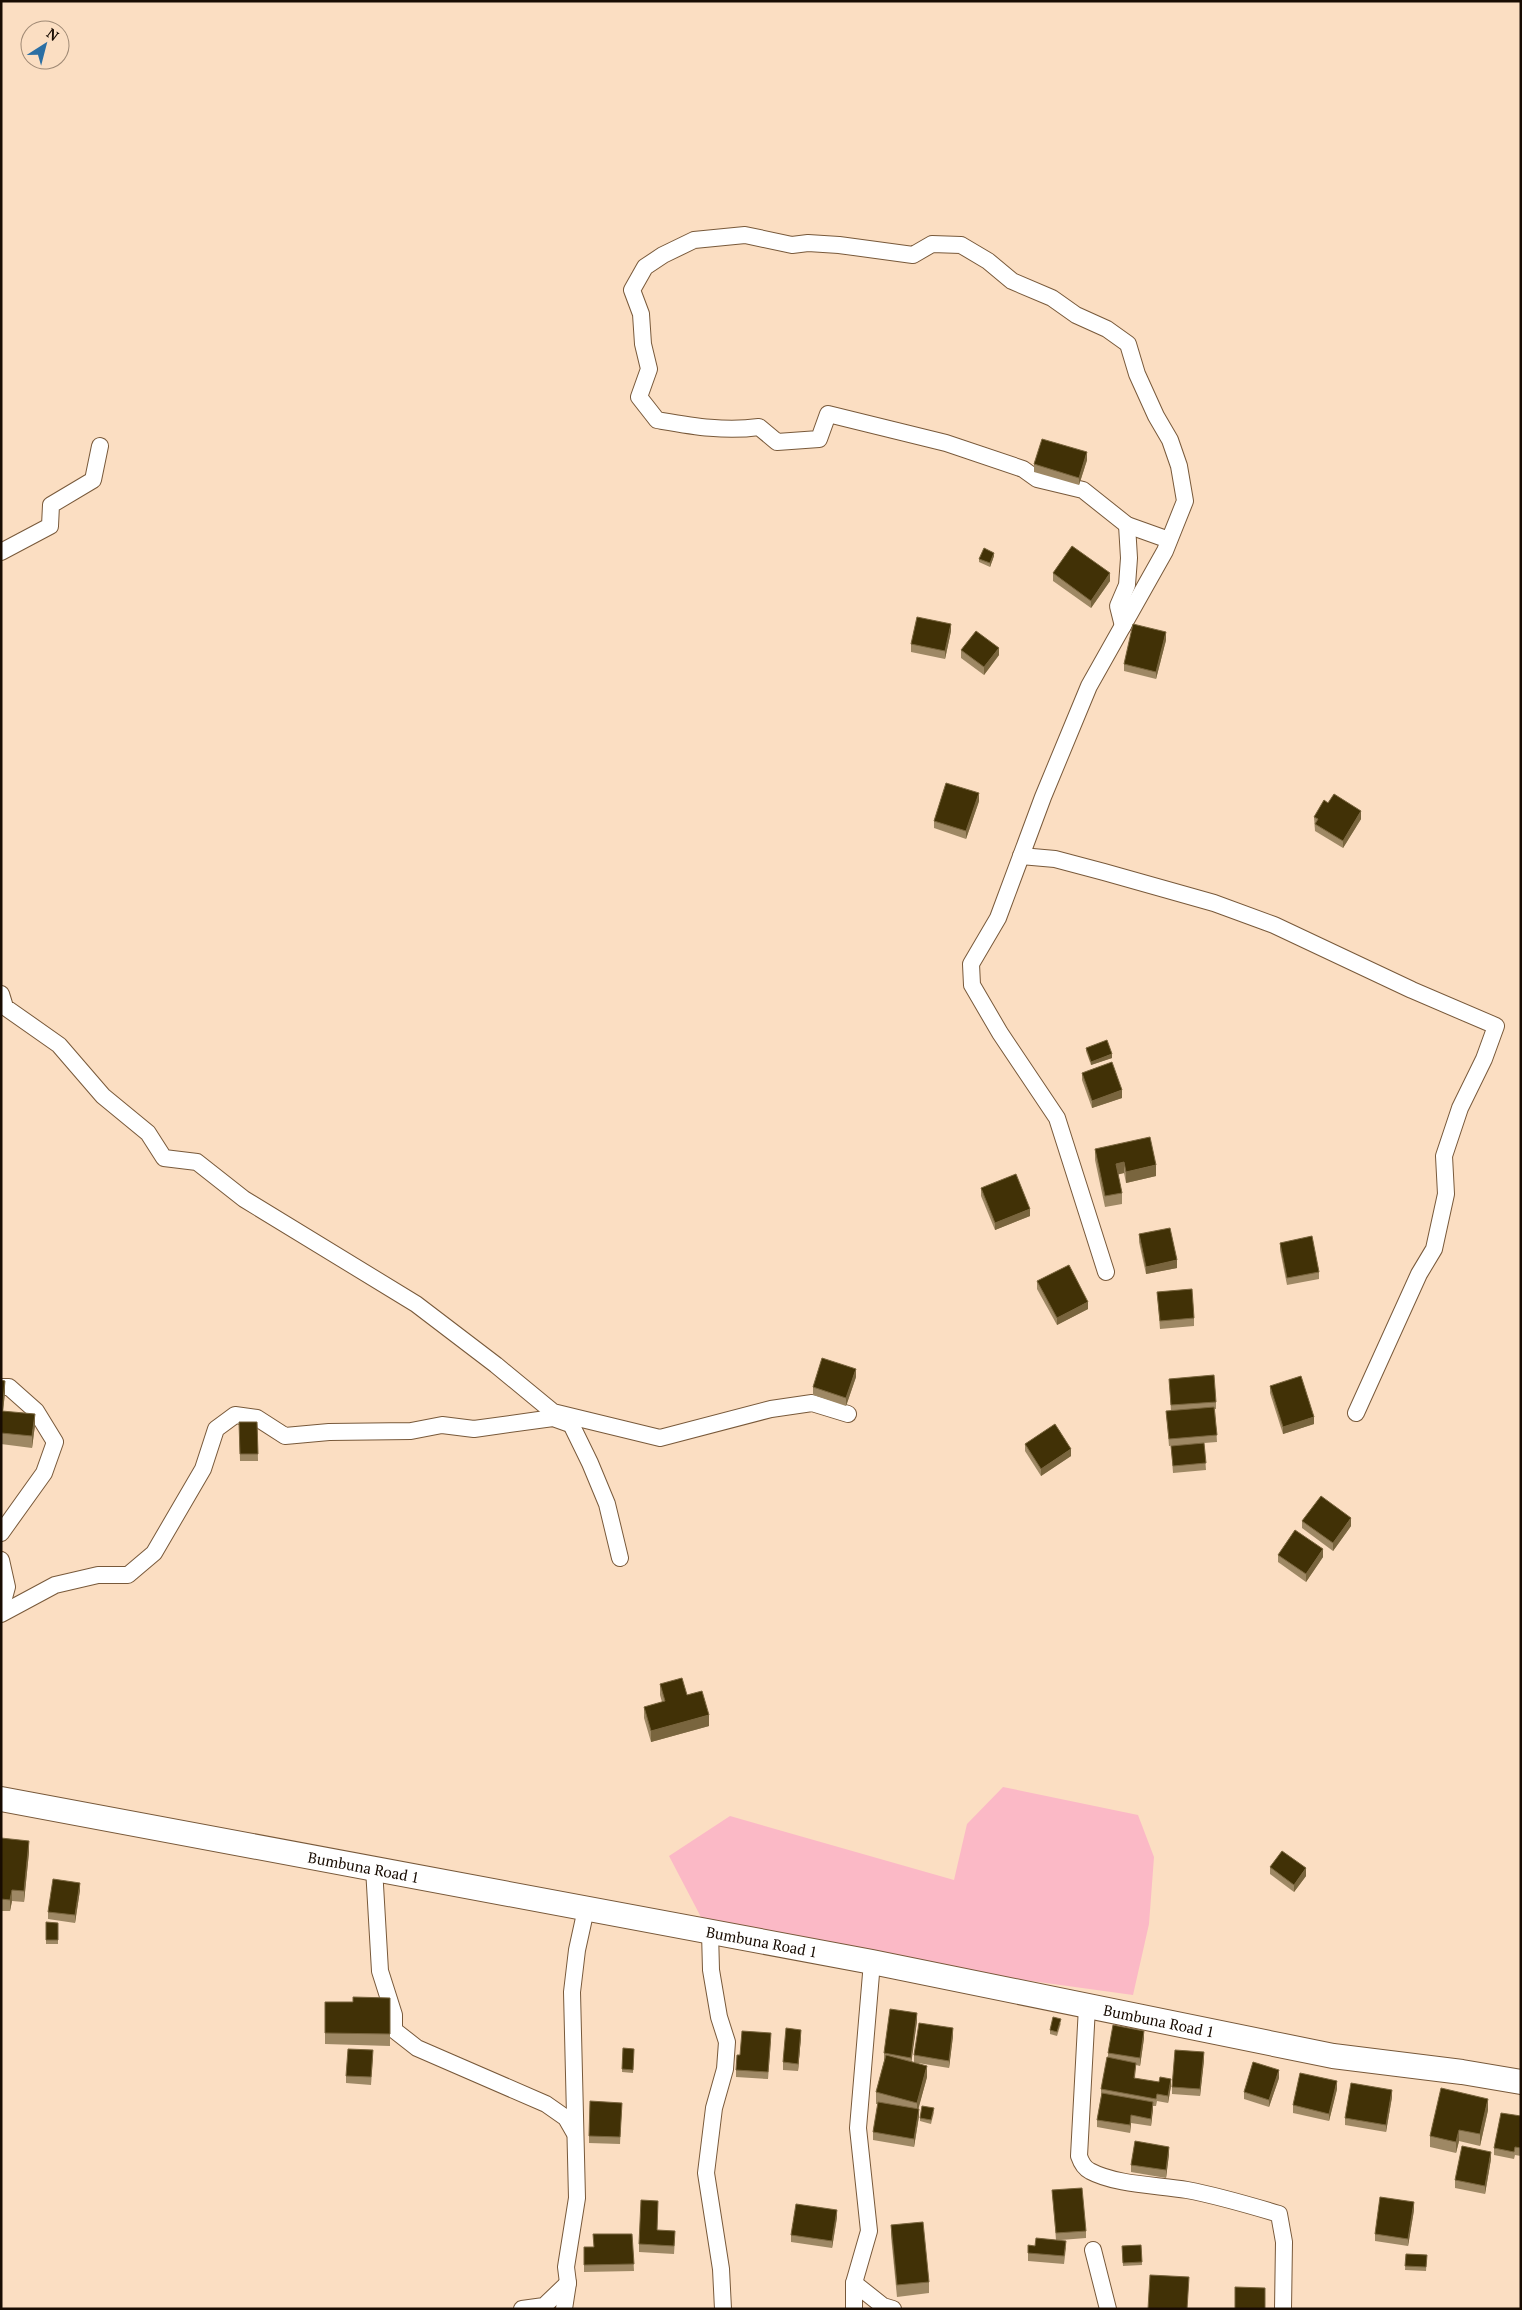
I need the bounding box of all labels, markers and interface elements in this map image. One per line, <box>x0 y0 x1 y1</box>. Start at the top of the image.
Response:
north arrow <box>20 20 70 70</box>
text: N <box>43 23 63 45</box>
street label: Bumbuna Road 1 <box>306 1847 421 1887</box>
street label: Bumbuna Road 1 <box>704 1921 819 1962</box>
street label: Bumbuna Road 1 <box>1102 1999 1216 2042</box>

